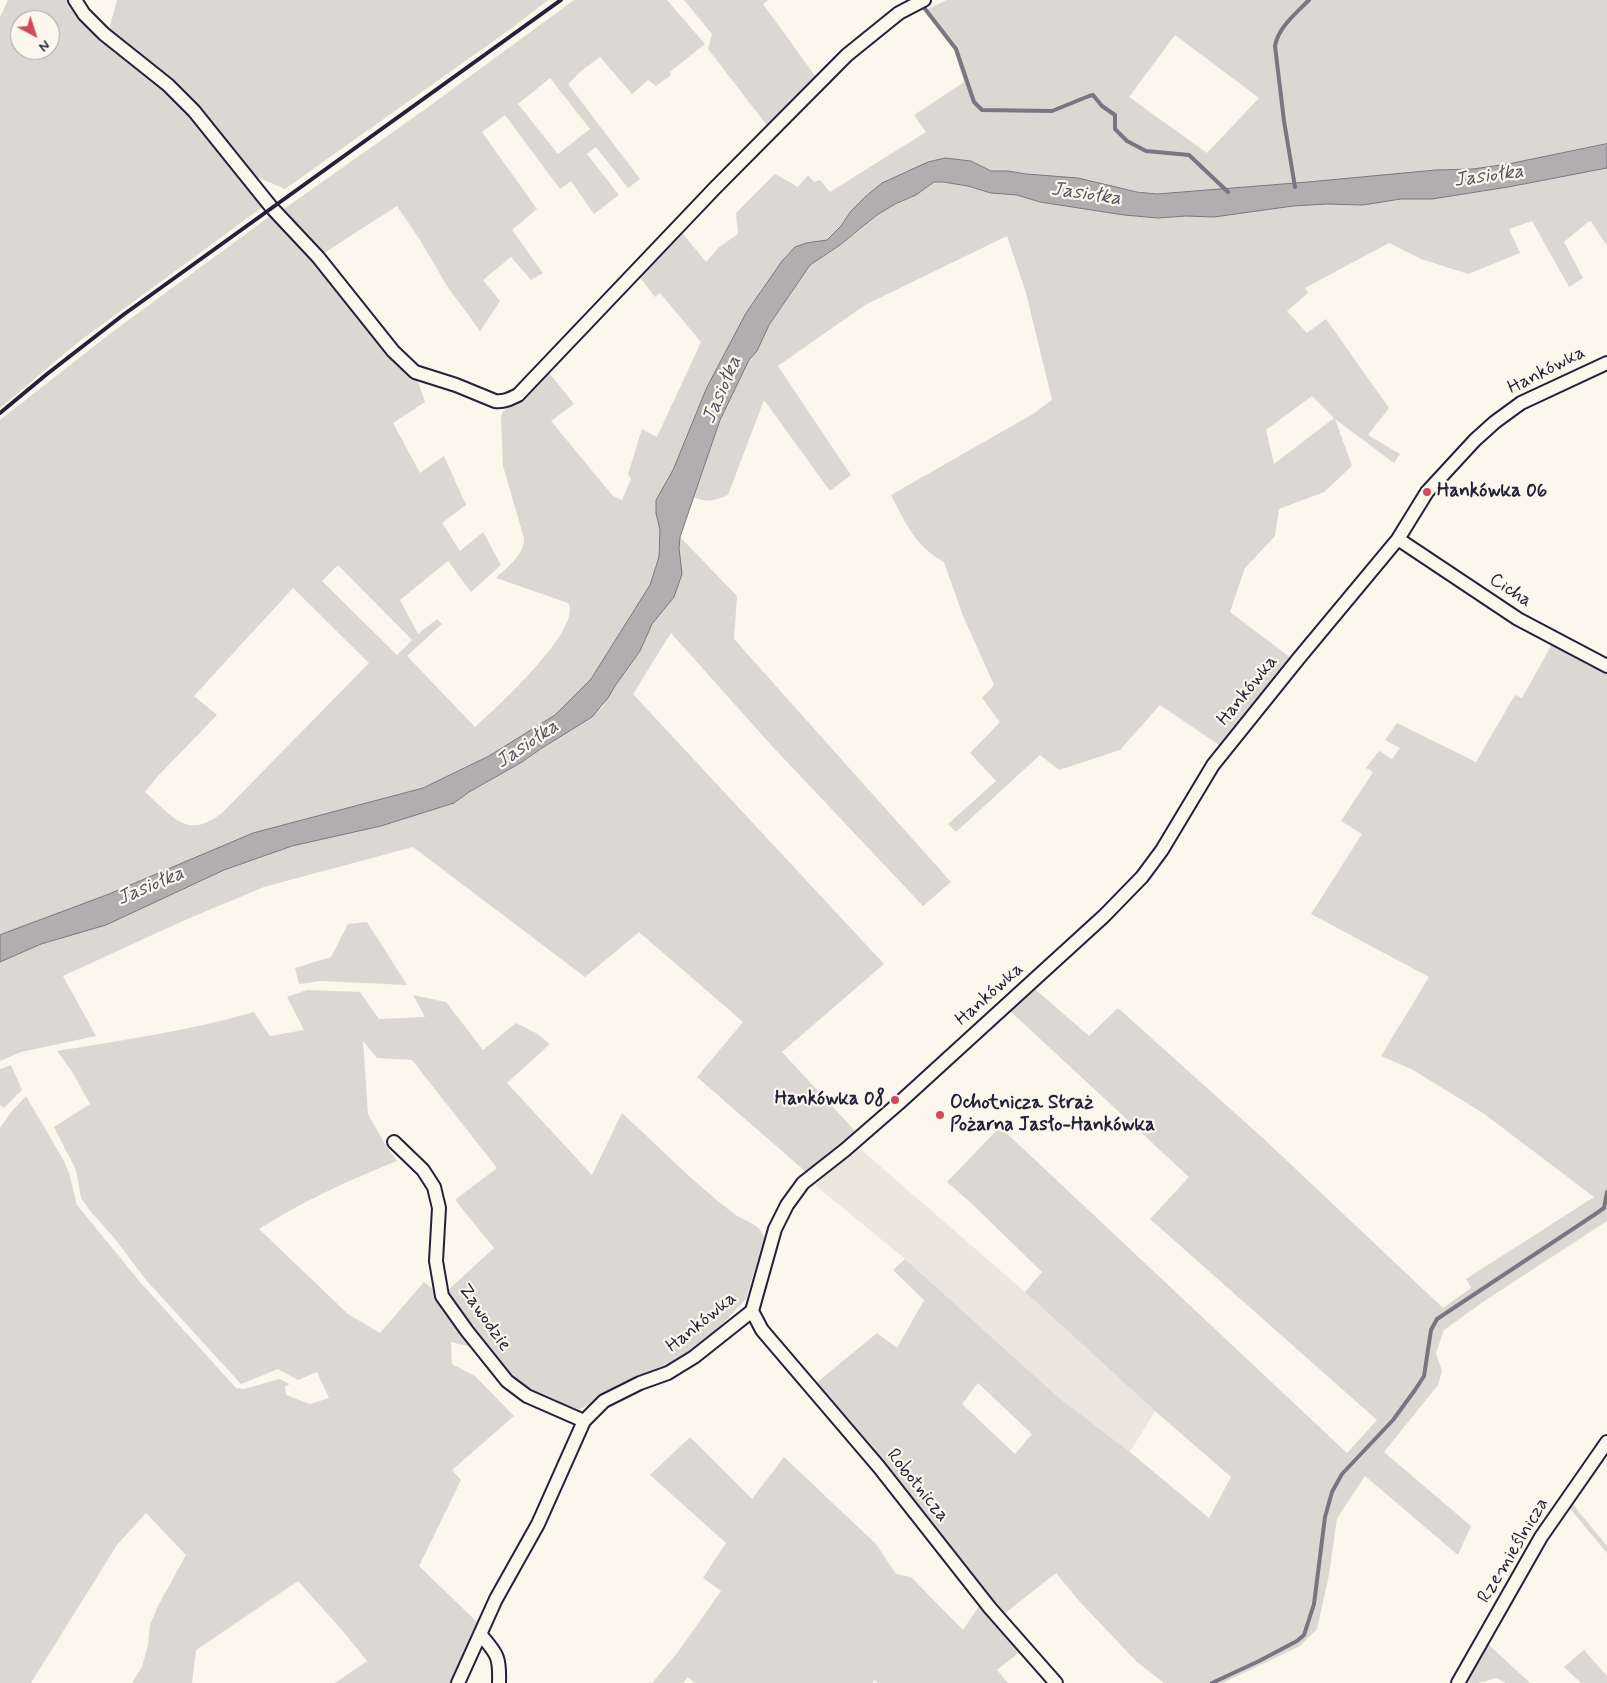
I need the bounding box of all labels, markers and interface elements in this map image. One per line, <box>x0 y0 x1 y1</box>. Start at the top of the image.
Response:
north arrow <box>10 10 60 60</box>
text: N <box>35 36 53 56</box>
water label: Jasiołka <box>1452 160 1526 194</box>
water label: Jasiołka <box>1049 178 1123 212</box>
street label: Hankówka <box>1504 342 1590 400</box>
water label: Jasiołka <box>698 353 748 427</box>
place label: Hankówka 06 <box>1437 481 1547 503</box>
marker: Hankówka 06 <box>1421 486 1433 498</box>
street label: Cicha <box>1484 569 1536 613</box>
street label: Hankówka <box>1213 651 1283 731</box>
water label: Jasiołka <box>492 715 564 775</box>
water label: Jasiołka <box>114 862 188 912</box>
street label: Hankówka <box>951 958 1029 1032</box>
place label: Hankówka 08 <box>775 1089 885 1111</box>
place label: Ochotnicza Straż Pożarna Jasło-Hankówka <box>950 1093 1155 1137</box>
marker: Hankówka 08 <box>889 1094 901 1106</box>
marker: Ochotnicza Straż Pożarna Jasło-Hankówka <box>934 1109 946 1121</box>
street label: Zawodzie <box>453 1280 515 1356</box>
street label: Hankówka <box>662 1288 742 1358</box>
street label: Robotnicza <box>881 1445 953 1527</box>
street label: Rzemieślnicza <box>1474 1494 1554 1608</box>

